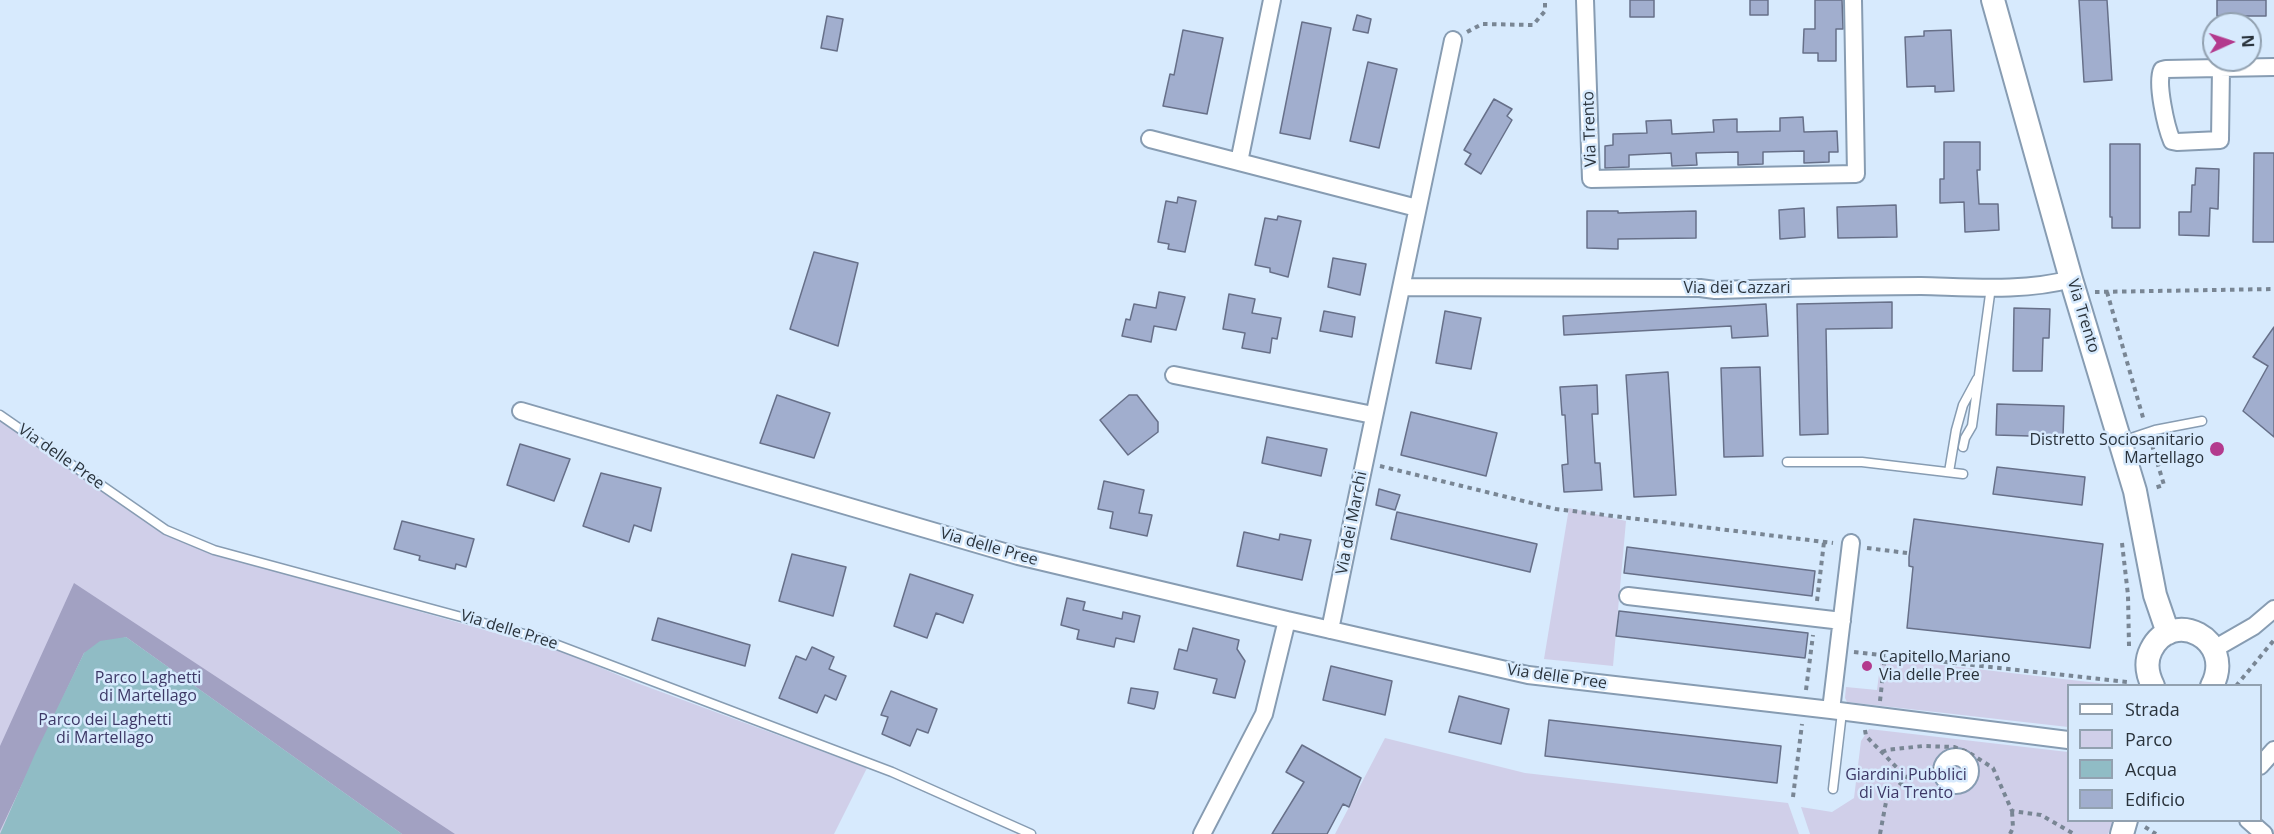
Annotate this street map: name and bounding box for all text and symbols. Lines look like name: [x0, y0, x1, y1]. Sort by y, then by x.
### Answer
north arrow: [2202, 12, 2262, 72]
text: N: [2237, 34, 2259, 48]
street label: Via Trento: [1579, 91, 1601, 167]
street label: Via Trento: [2063, 277, 2103, 355]
street label: Via dei Cazzari: [1683, 278, 1791, 298]
street label: Via delle Pree: [14, 420, 108, 494]
place label: Distretto Sociosanitario Martellago: [2029, 430, 2204, 468]
marker: Distretto Sociosanitario Martellago: [2208, 440, 2226, 458]
street label: Via dei Marchi: [1333, 470, 1371, 576]
street label: Via delle Pree: [938, 524, 1040, 570]
street label: Via delle Pree: [458, 606, 560, 654]
place label: Capitello Mariano Via delle Pree: [1879, 647, 2011, 685]
marker: Capitello Mariano Via delle Pree: [1860, 659, 1874, 673]
street label: Via delle Pree: [1506, 660, 1608, 694]
park label: Parco Laghetti di Martellago: [95, 668, 201, 706]
legend: [2067, 684, 2262, 822]
text: Strada: [2125, 697, 2180, 721]
park label: Parco dei Laghetti di Martellago: [38, 710, 172, 748]
text: Parco: [2125, 727, 2173, 751]
text: Acqua: [2125, 757, 2177, 781]
park label: Giardini Pubblici di Via Trento: [1845, 765, 1967, 803]
text: Edificio: [2125, 787, 2185, 811]

